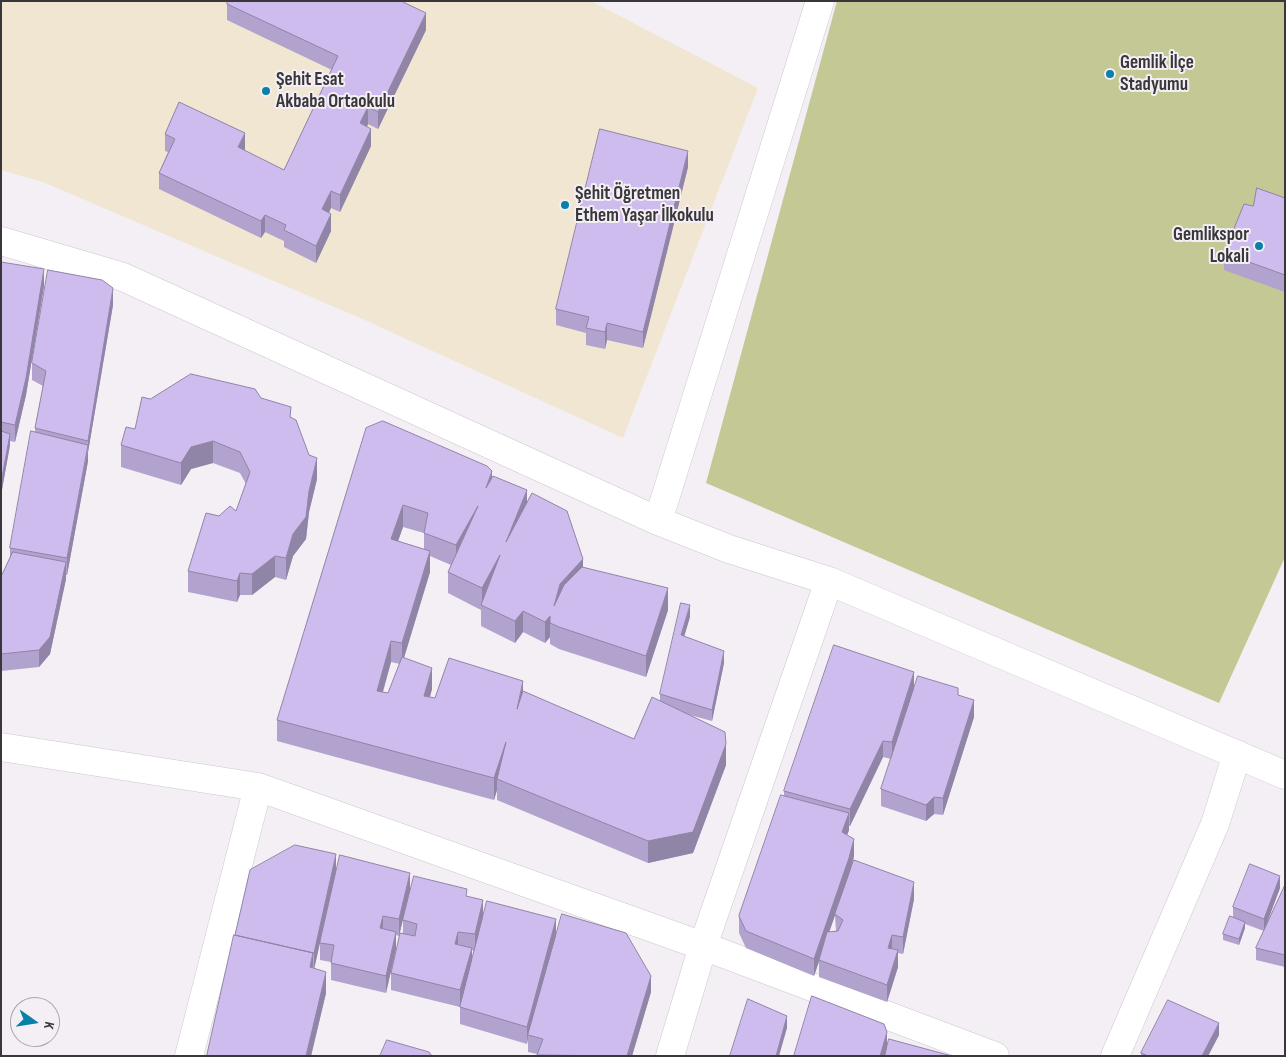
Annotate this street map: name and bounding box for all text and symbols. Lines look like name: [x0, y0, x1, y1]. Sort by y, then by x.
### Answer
place label: Gemlik İlçe Stadyumu: [1120, 52, 1194, 96]
marker: Gemlik İlçe Stadyumu: [1104, 68, 1116, 80]
place label: Şehit Esat Akbaba Ortaokulu: [276, 69, 395, 113]
marker: Şehit Esat Akbaba Ortaokulu: [260, 85, 272, 97]
place label: Şehit Öğretmen Ethem Yaşar İlkokulu: [575, 183, 714, 227]
marker: Şehit Öğretmen Ethem Yaşar İlkokulu: [559, 199, 571, 211]
place label: Gemlikspor Lokali: [1173, 224, 1249, 268]
marker: Gemlikspor Lokali: [1253, 240, 1265, 252]
north arrow: [10, 997, 60, 1047]
text: K: [40, 1020, 58, 1031]

